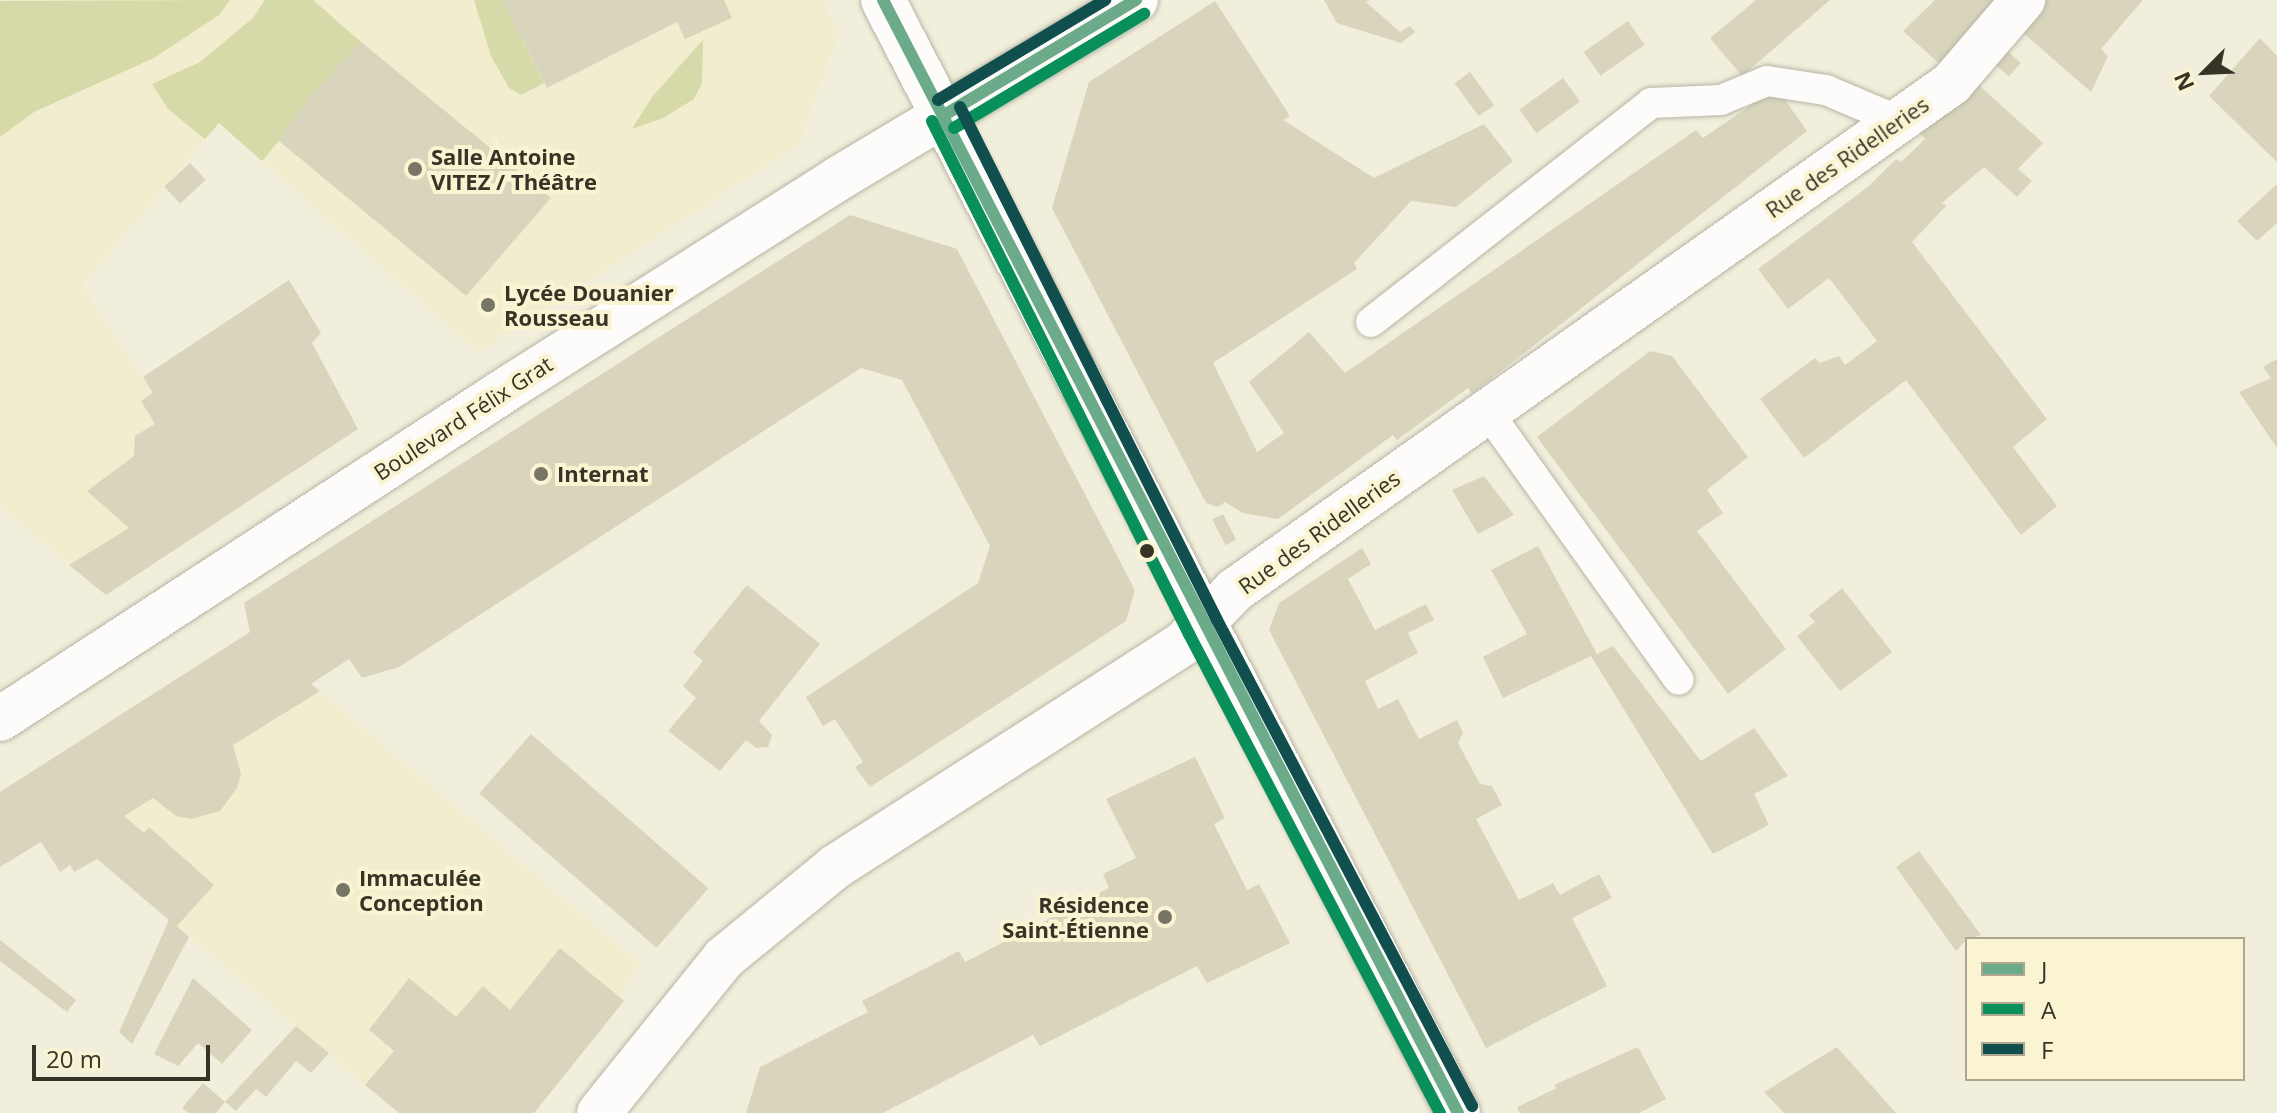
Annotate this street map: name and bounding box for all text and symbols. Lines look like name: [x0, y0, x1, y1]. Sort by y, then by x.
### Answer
north arrow: [2165, 32, 2245, 112]
text: N: [2166, 67, 2200, 96]
street label: Rue des Ridelleries: [1760, 91, 1934, 223]
place label: Salle Antoine VITEZ / Théâtre: [431, 143, 597, 194]
marker: Salle Antoine VITEZ / Théâtre: [406, 160, 424, 178]
place label: Lycée Douanier Rousseau: [504, 279, 674, 330]
marker: Lycée Douanier Rousseau: [479, 296, 497, 314]
street label: Boulevard Félix Grat: [369, 350, 557, 486]
place label: Internat: [557, 461, 649, 487]
marker: Internat: [532, 465, 550, 483]
street label: Rue des Ridelleries: [1233, 465, 1405, 599]
unlabelled marker: [1139, 543, 1155, 559]
place label: Immaculée Conception: [359, 864, 484, 916]
marker: Immaculée Conception: [334, 881, 352, 899]
place label: Résidence Saint-Étienne: [1002, 891, 1149, 942]
marker: Résidence Saint-Étienne: [1156, 908, 1174, 926]
legend: [1965, 937, 2245, 1081]
text: J: [2041, 953, 2047, 986]
text: A: [2041, 993, 2056, 1026]
scale bar: [36, 1029, 214, 1079]
text: F: [2041, 1033, 2053, 1066]
text: 20 m: [46, 1042, 102, 1075]

